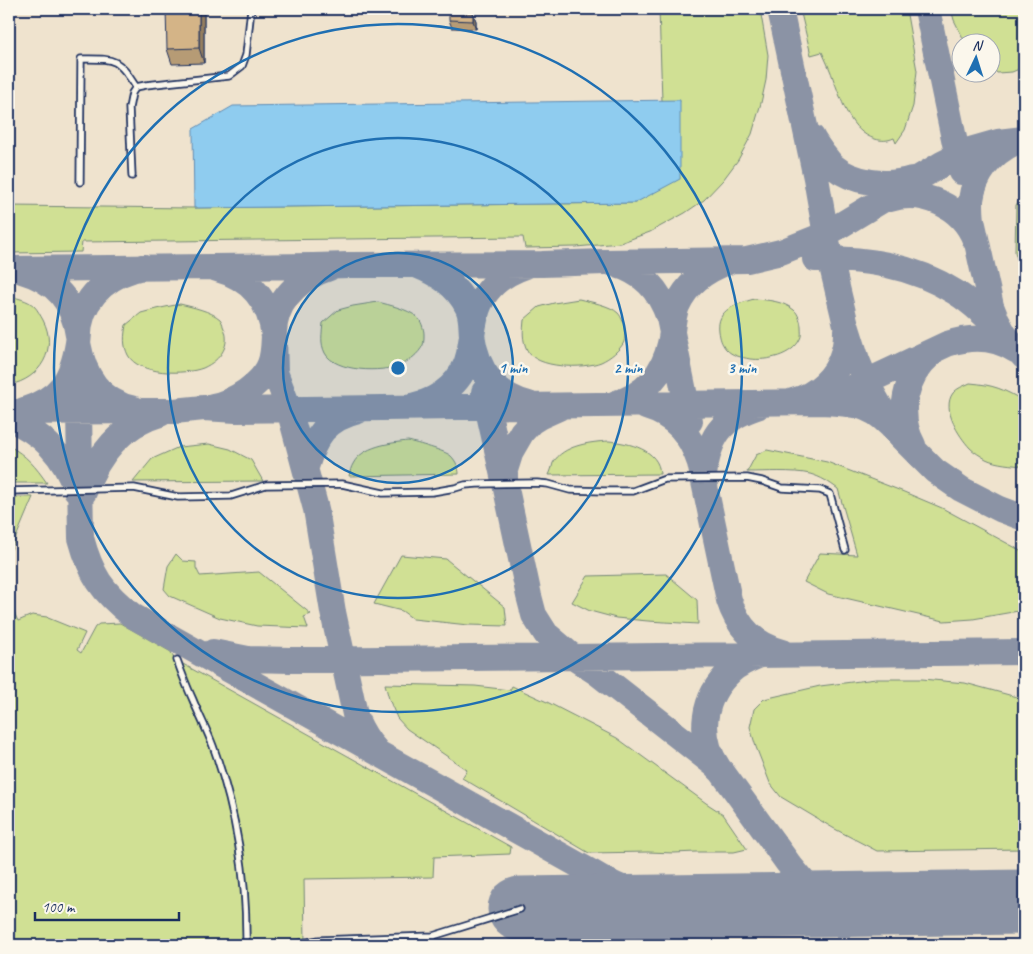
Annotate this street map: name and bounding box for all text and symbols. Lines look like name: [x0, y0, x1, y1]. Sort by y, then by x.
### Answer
north arrow: [950, 32, 1000, 82]
text: N: [972, 37, 984, 54]
centre of rings: [389, 359, 407, 377]
text: 1 min: [499, 359, 528, 378]
text: 2 min: [614, 359, 643, 378]
text: 3 min: [728, 359, 757, 378]
scale bar: [35, 889, 179, 921]
text: 100 m: [42, 898, 76, 917]

